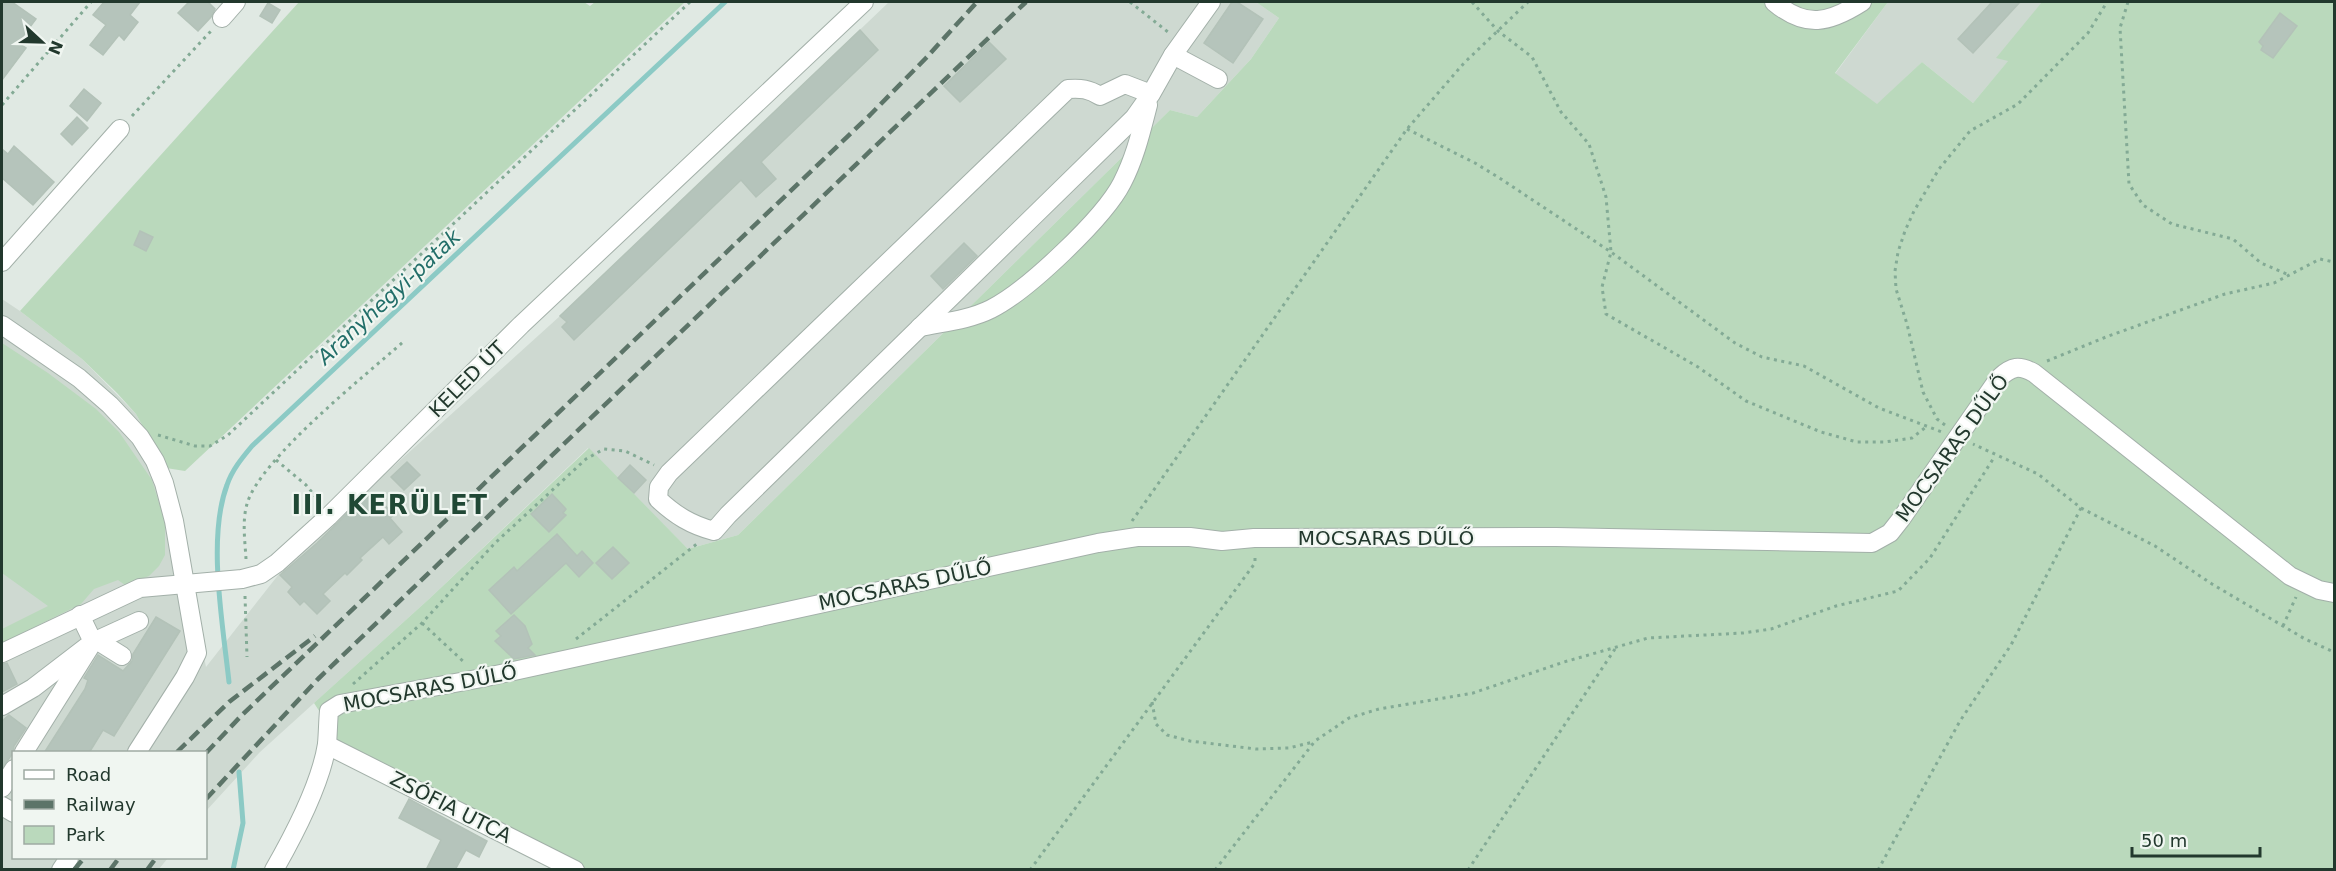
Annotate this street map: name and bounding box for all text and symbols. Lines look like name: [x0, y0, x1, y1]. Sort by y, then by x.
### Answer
north arrow: [12, 12, 72, 72]
text: N: [44, 38, 67, 57]
water label: Aranyhegyi-patak: [311, 224, 466, 371]
street label: KELED ÚT: [424, 335, 511, 422]
street label: MOCSARAS DŰLŐ: [1890, 370, 2014, 526]
district label: III. KERÜLET: [291, 488, 489, 520]
street label: MOCSARAS DŰLŐ: [1298, 526, 1474, 550]
street label: MOCSARAS DŰLŐ: [816, 555, 994, 615]
street label: MOCSARAS DŰLŐ: [341, 659, 519, 717]
legend: [12, 751, 207, 859]
text: Road: [66, 764, 111, 785]
street label: ZSÓFIA UTCA: [386, 766, 516, 848]
text: Railway: [66, 794, 136, 815]
scale bar: [2132, 820, 2260, 858]
text: Park: [66, 824, 105, 845]
text: 50 m: [2141, 830, 2187, 851]

